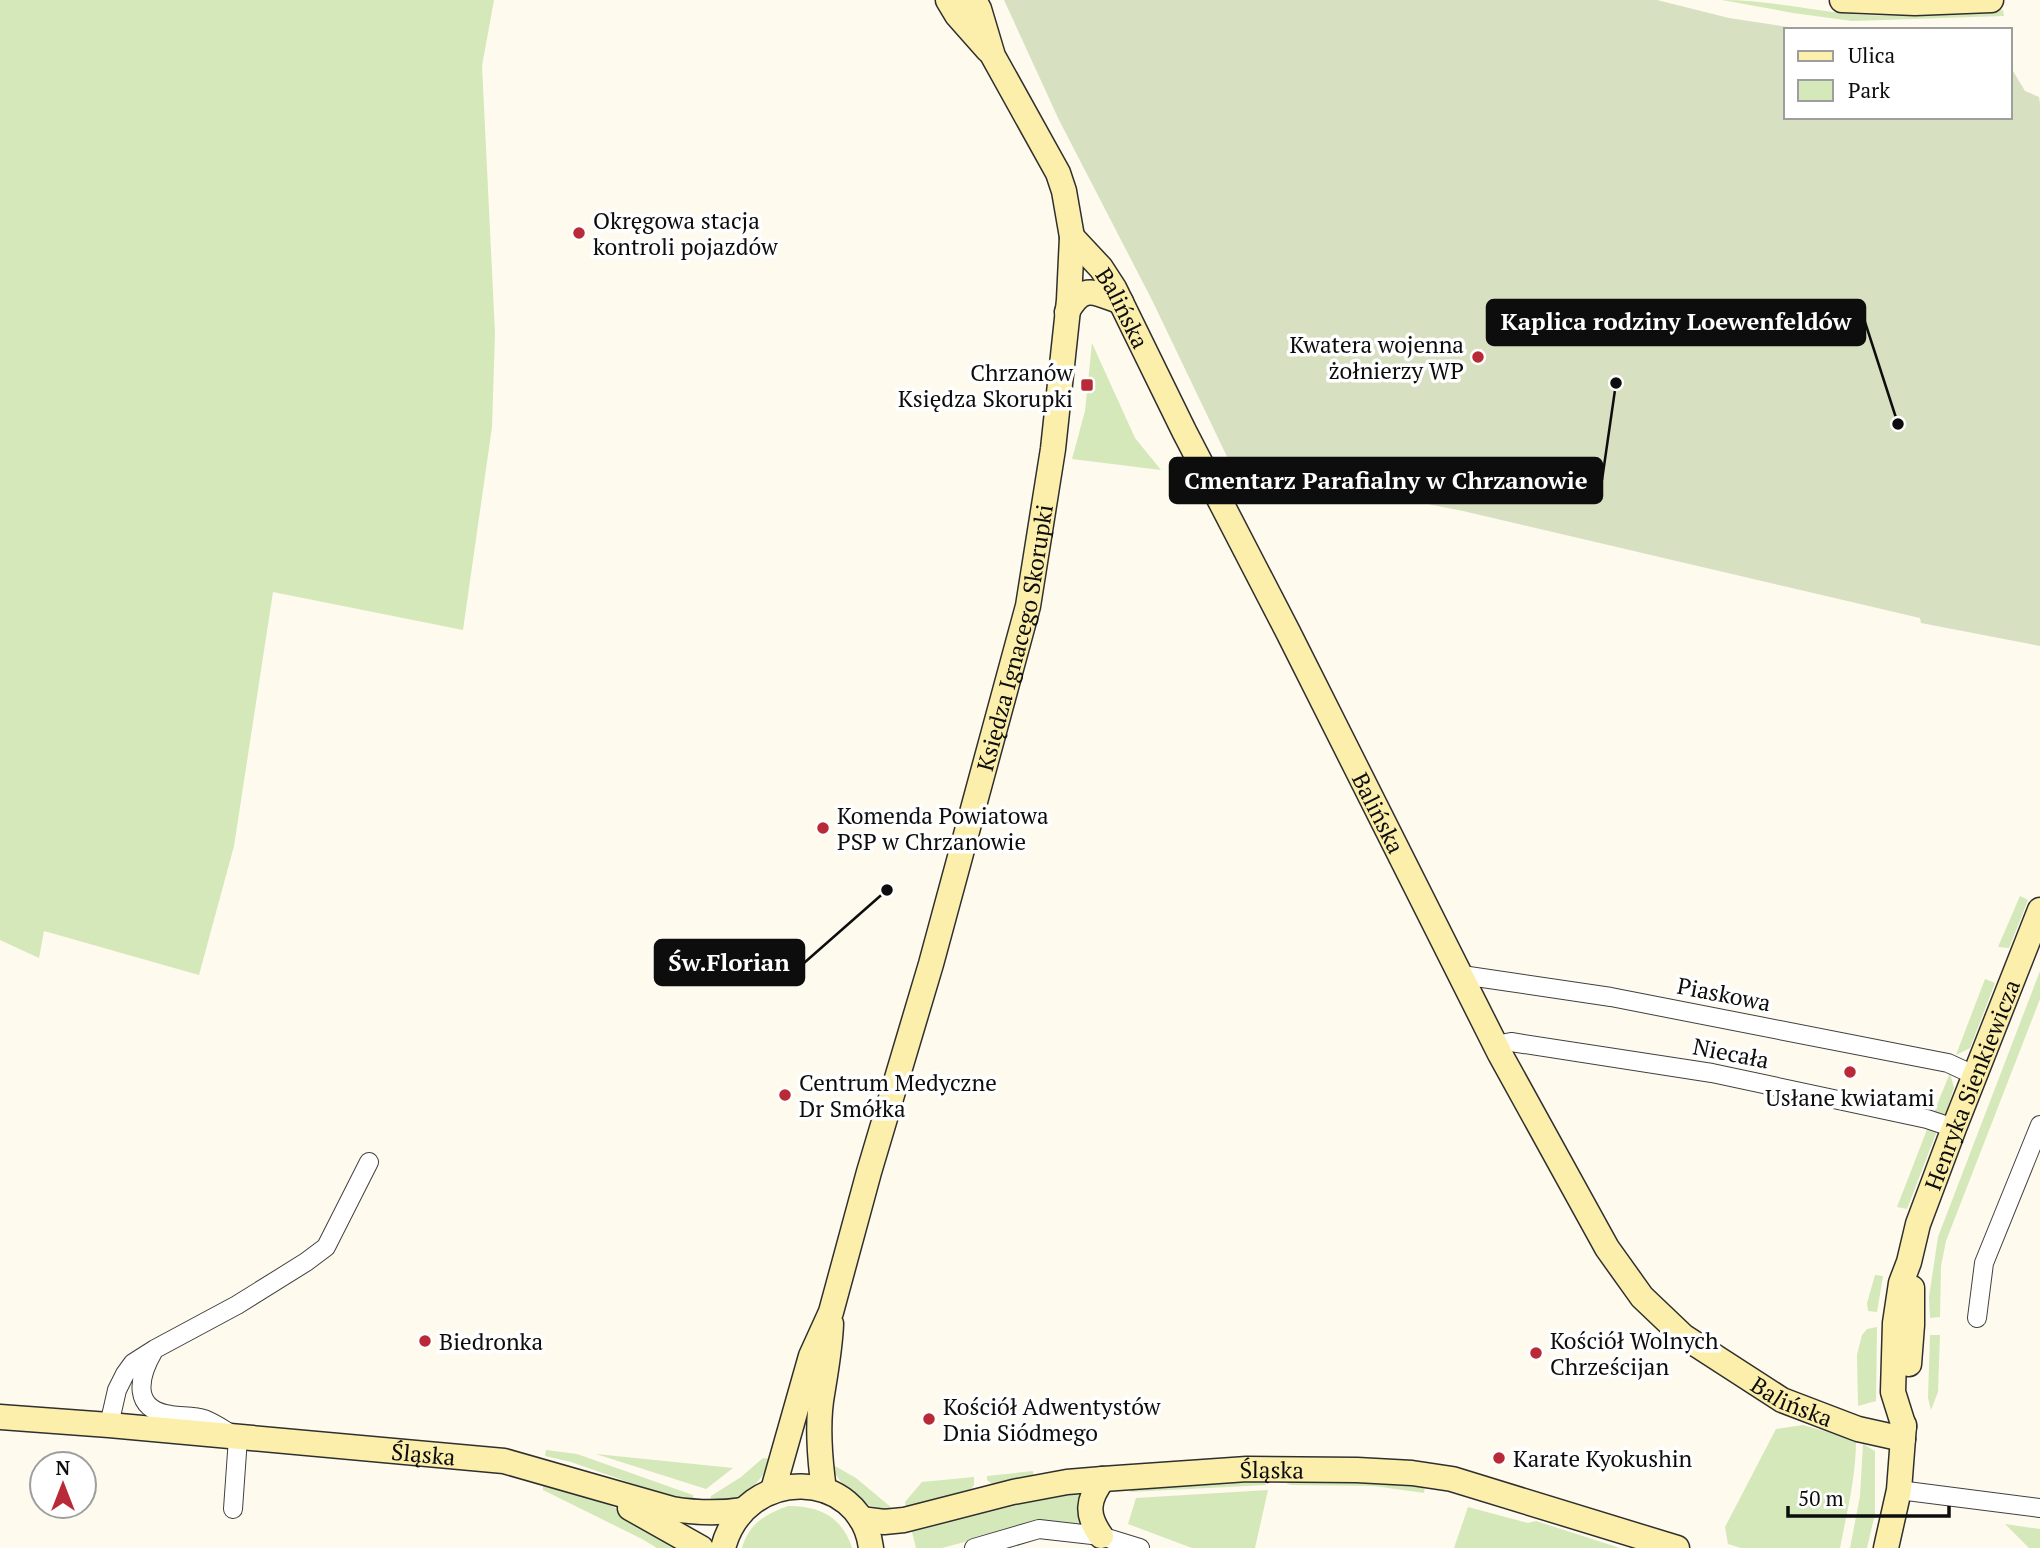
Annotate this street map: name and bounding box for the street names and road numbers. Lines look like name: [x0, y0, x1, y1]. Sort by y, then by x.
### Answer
street label: Balińska: [1089, 261, 1157, 354]
street label: Księdza Ignacego Skorupki: [969, 502, 1059, 774]
street label: Balińska: [1345, 767, 1412, 859]
street label: Piaskowa: [1675, 970, 1774, 1018]
street label: Henryka Sienkiewicza: [1917, 974, 2027, 1194]
street label: Niecała: [1690, 1030, 1772, 1076]
street label: Balińska: [1745, 1369, 1837, 1434]
street label: Śląska: [390, 1435, 457, 1472]
street label: Śląska: [1239, 1453, 1304, 1485]

